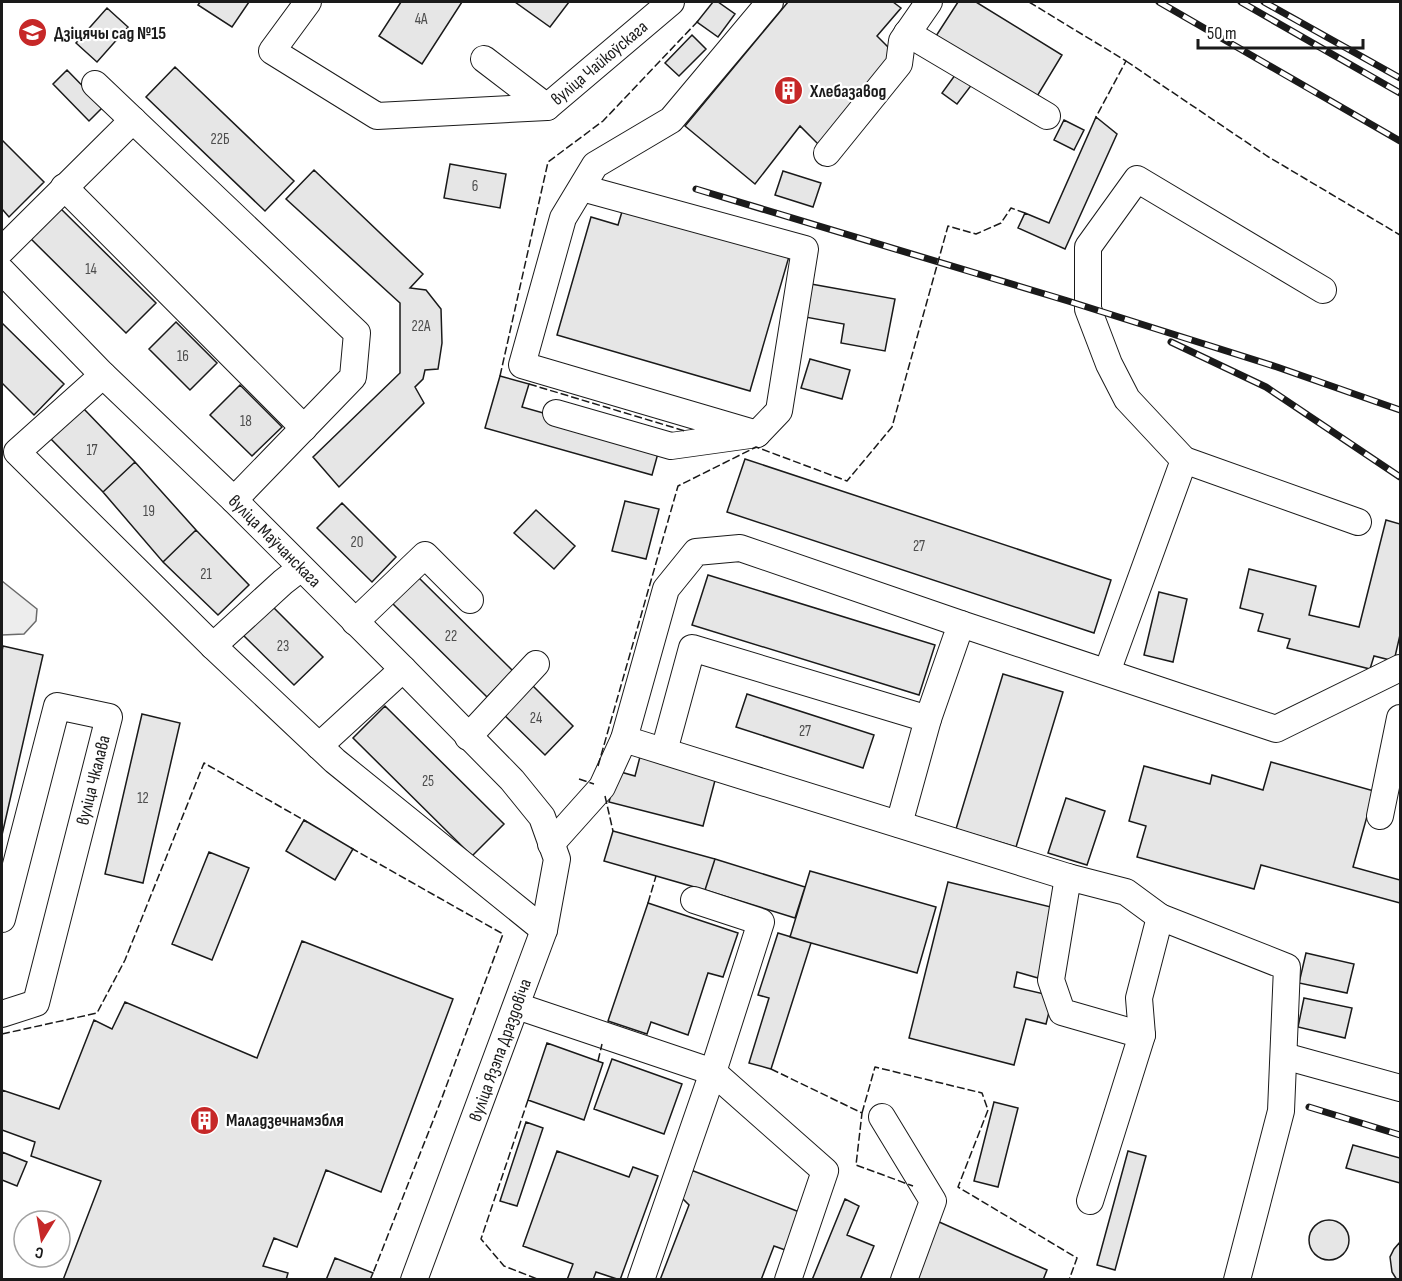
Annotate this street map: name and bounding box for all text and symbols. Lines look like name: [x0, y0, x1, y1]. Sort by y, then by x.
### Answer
house number: 4А: [415, 10, 428, 29]
scale bar: [1198, 12, 1363, 50]
street label: вуліца Чайкоўскага: [547, 16, 652, 110]
school or university icon: Дзіцячы сад №15: [17, 17, 49, 49]
place label: Дзіцячы сад №15: [54, 23, 166, 44]
text: 50 m: [1207, 23, 1237, 44]
building icon: Хлебазавод: [773, 75, 805, 107]
place label: Хлебазавод: [809, 81, 886, 102]
house number: 22Б: [211, 130, 230, 149]
house number: 6: [472, 177, 478, 196]
house number: 14: [85, 260, 97, 279]
house number: 22А: [412, 317, 431, 336]
house number: 16: [177, 347, 189, 366]
house number: 18: [240, 412, 252, 431]
house number: 17: [86, 441, 98, 460]
street label: вуліца Маўчанскага: [224, 491, 325, 592]
house number: 19: [143, 502, 155, 521]
house number: 20: [351, 533, 363, 552]
house number: 27: [913, 537, 925, 556]
house number: 21: [200, 565, 212, 584]
house number: 22: [445, 627, 457, 646]
house number: 23: [277, 637, 289, 656]
house number: 24: [530, 709, 542, 728]
house number: 27: [799, 722, 811, 741]
street label: вуліца Чкалава: [72, 733, 115, 827]
house number: 25: [422, 772, 434, 791]
house number: 12: [137, 789, 149, 808]
street label: вуліца Язэпа Драздовіча: [465, 976, 536, 1124]
building icon: Маладзечнамэбля: [189, 1104, 221, 1136]
place label: Маладзечнамэбля: [226, 1110, 344, 1131]
north arrow: [12, 1209, 72, 1269]
text: С: [34, 1242, 45, 1262]

